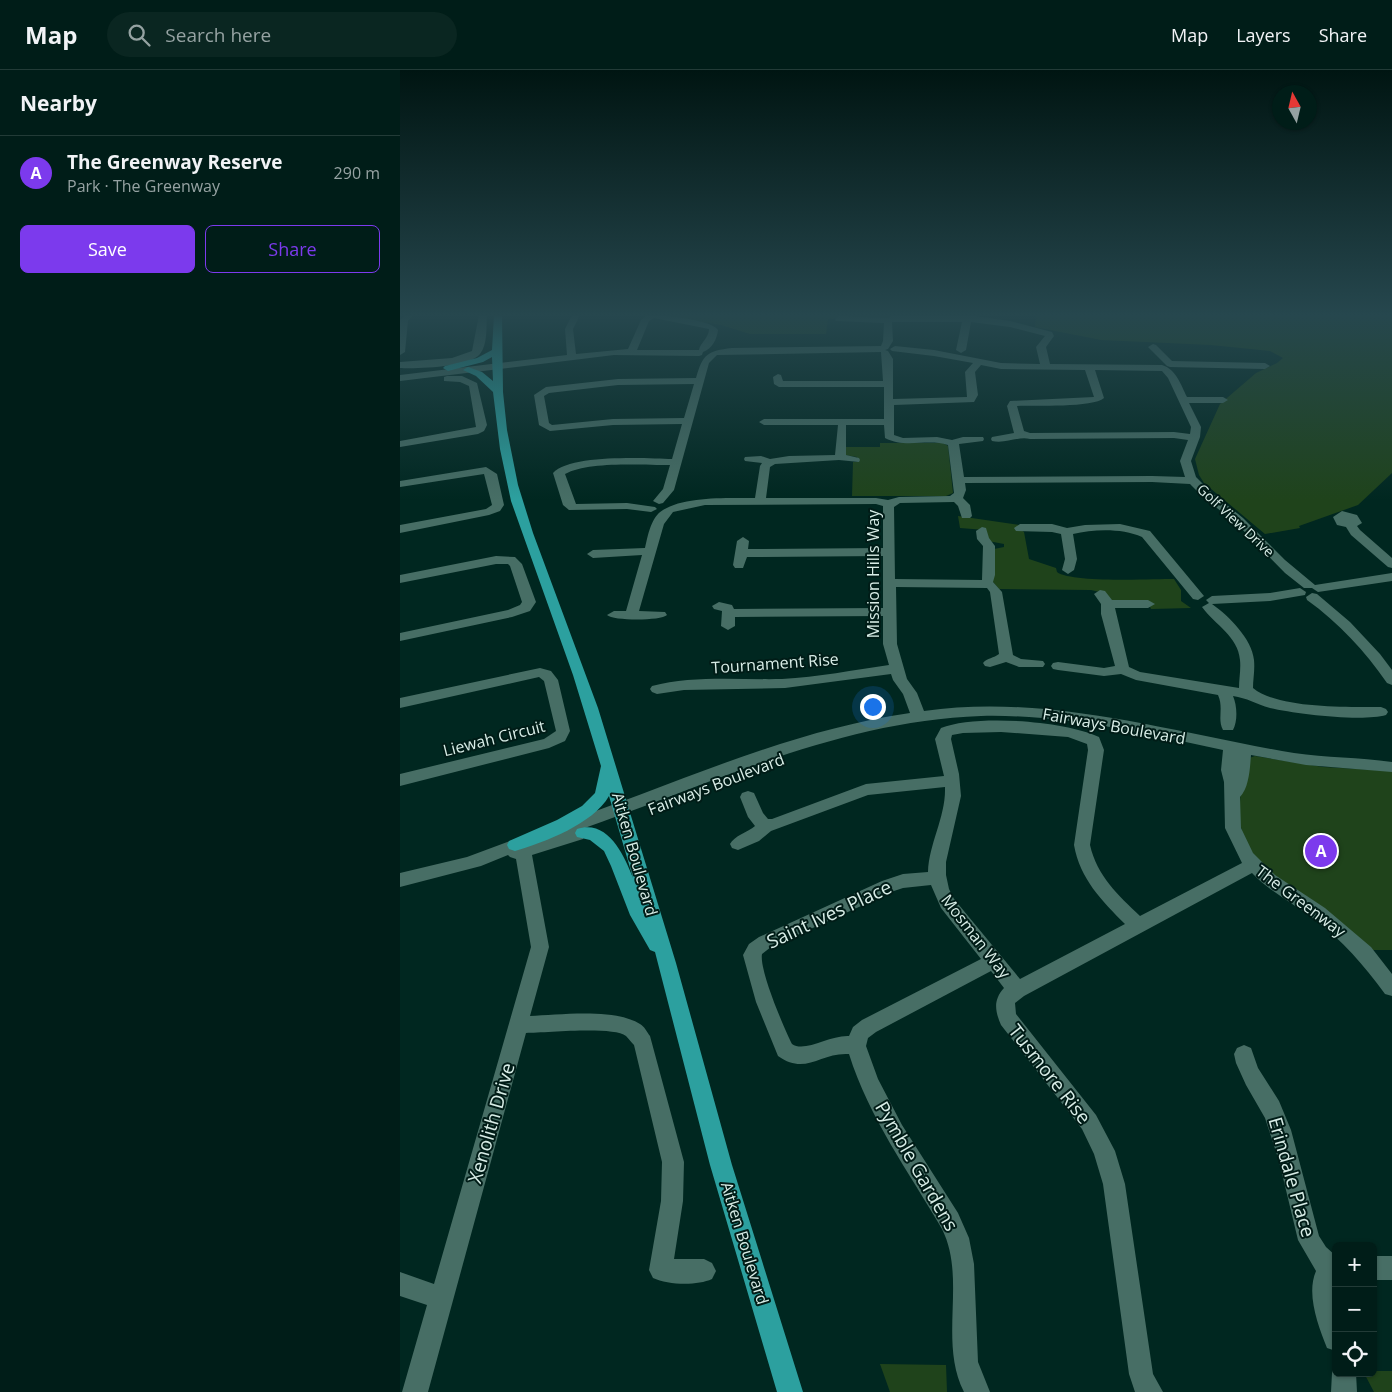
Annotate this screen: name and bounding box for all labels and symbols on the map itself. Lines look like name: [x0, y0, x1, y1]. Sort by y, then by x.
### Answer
north arrow: [1272, 85, 1317, 130]
street label: Golf View Drive: [1193, 479, 1279, 561]
street label: Mission Hills Way: [862, 509, 884, 638]
street label: Tournament Rise: [711, 648, 839, 678]
your location: [860, 694, 886, 720]
street label: Fairways Boulevard: [1041, 703, 1187, 749]
street label: Liewah Circuit: [441, 715, 548, 761]
street label: Fairways Boulevard: [644, 748, 788, 820]
street label: Aitken Boulevard: [607, 790, 663, 918]
pin: A: [1305, 832, 1337, 870]
street label: The Greenway: [1252, 860, 1351, 943]
street label: Saint Ives Place: [762, 874, 896, 954]
street label: Mosman Way: [936, 889, 1016, 983]
street label: Tusmore Rise: [1003, 1019, 1097, 1129]
street label: Xenolith Drive: [461, 1060, 521, 1186]
street label: Pymble Gardens: [869, 1096, 965, 1236]
street label: Erindale Place: [1262, 1114, 1322, 1240]
street label: Aitken Boulevard: [716, 1179, 774, 1307]

